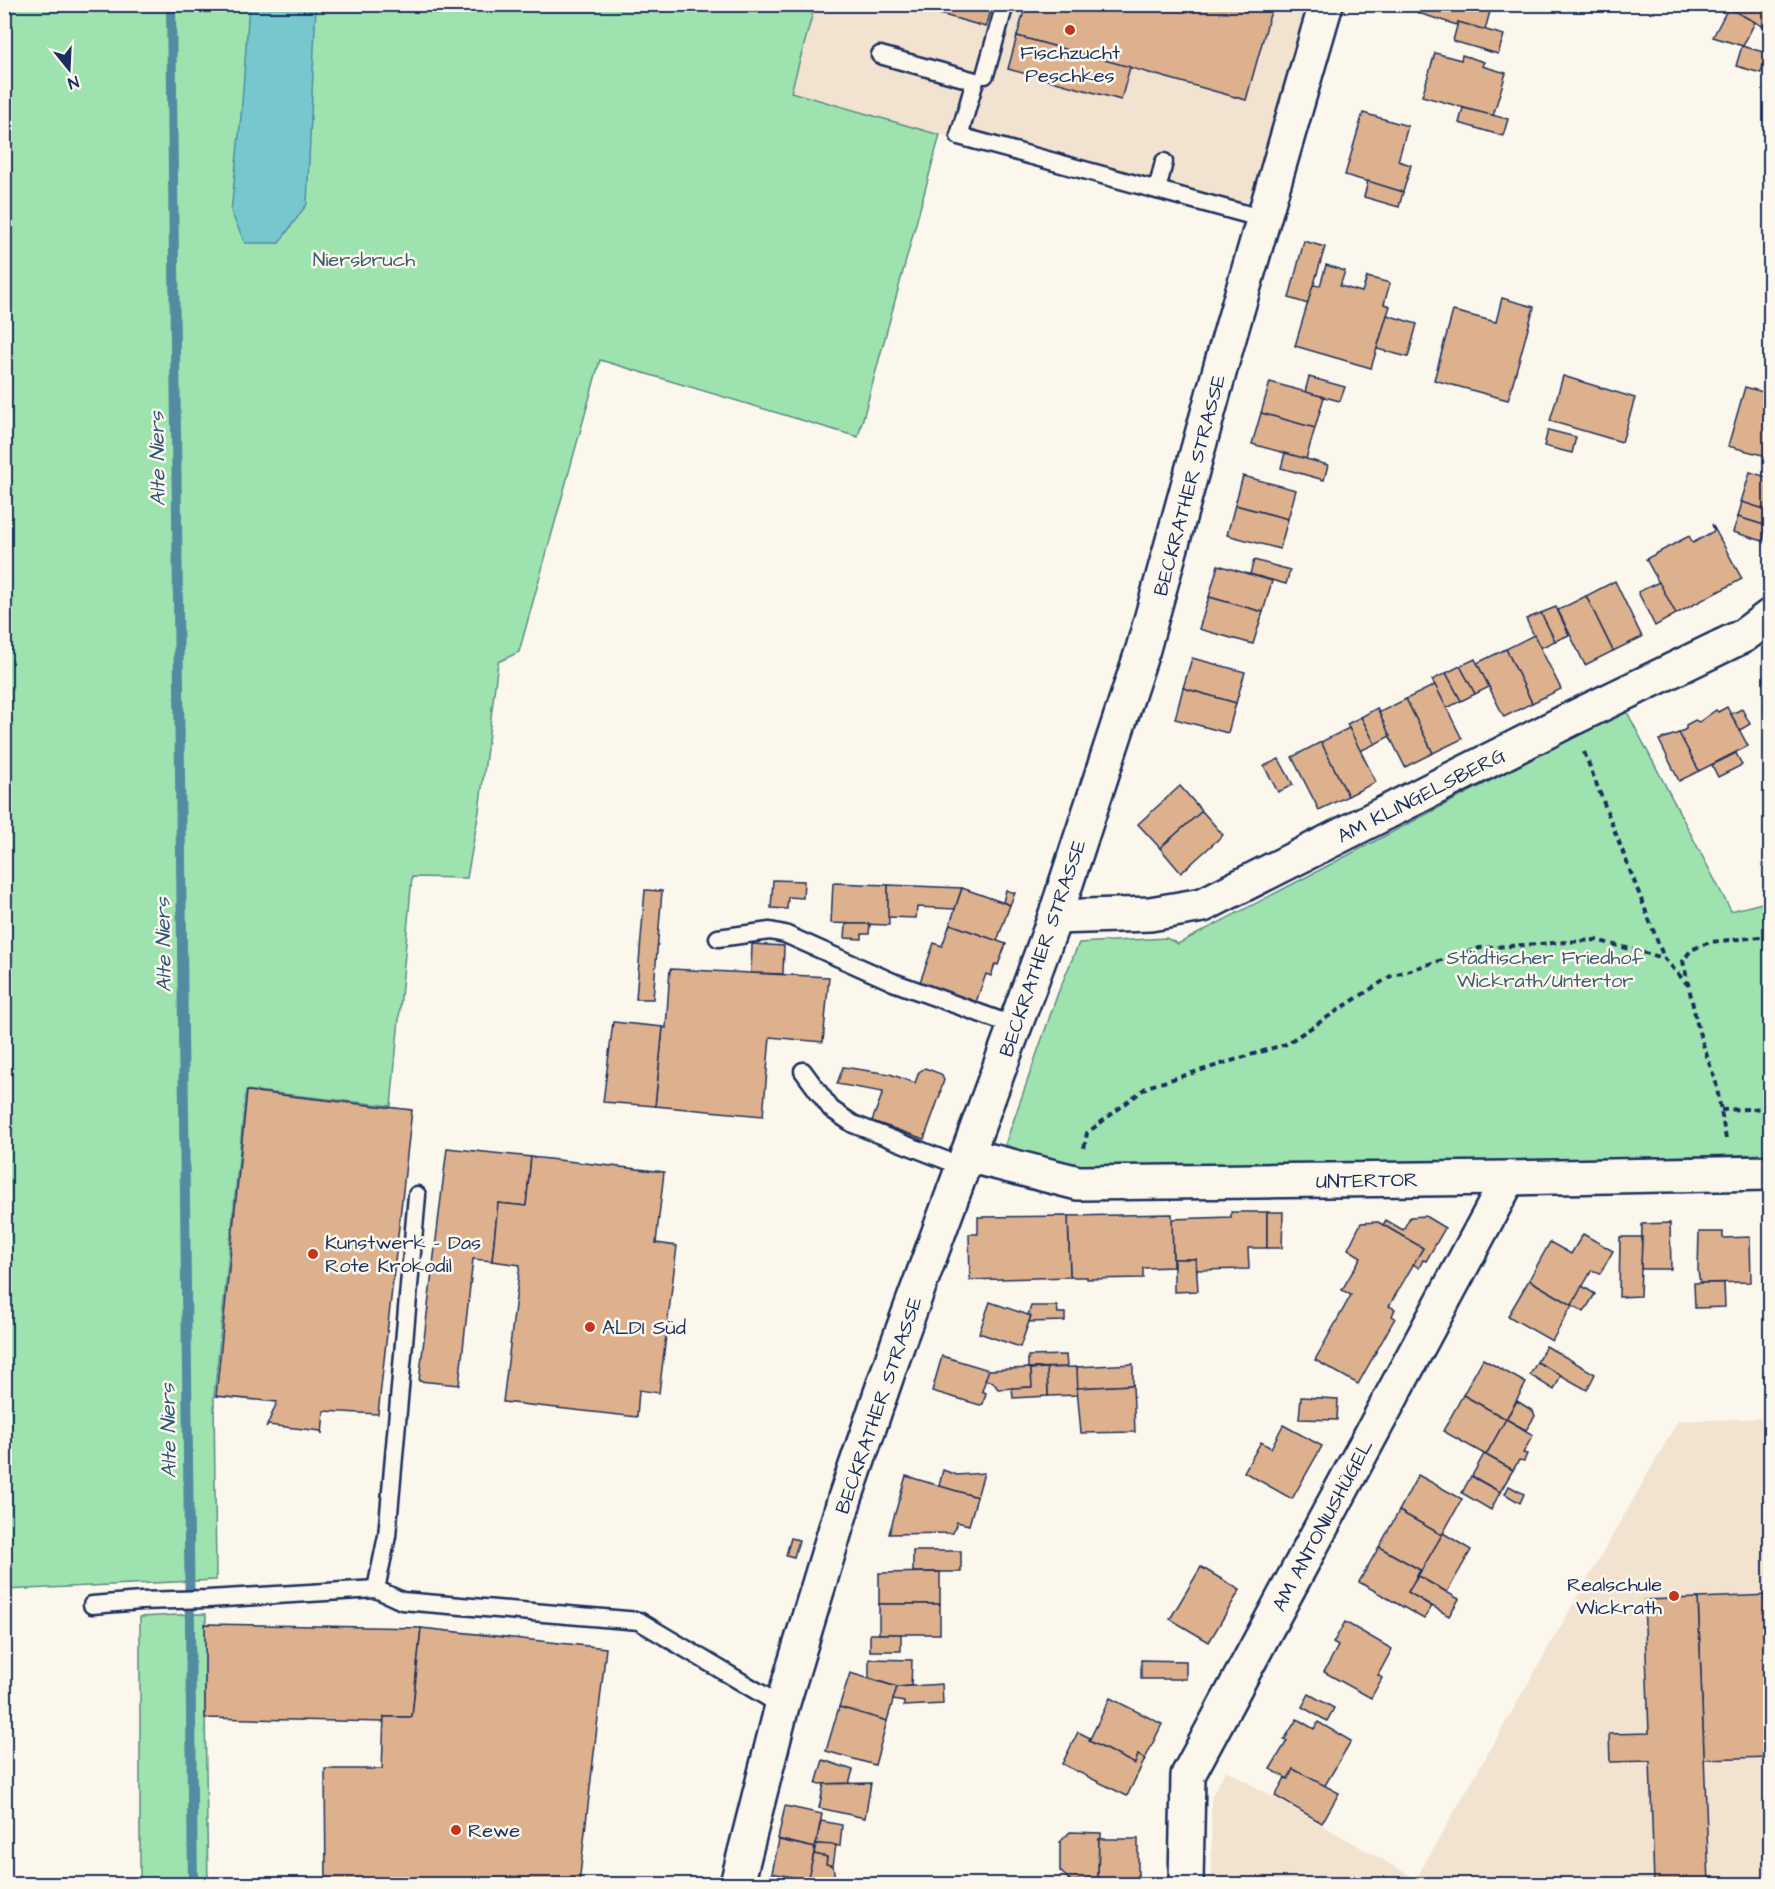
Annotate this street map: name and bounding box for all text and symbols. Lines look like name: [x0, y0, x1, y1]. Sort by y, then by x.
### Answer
marker: Fischzucht Peschkes: [1063, 23, 1077, 37]
north arrow: [39, 39, 99, 99]
place label: Fischzucht Peschkes: [1020, 39, 1120, 90]
text: N: [65, 70, 81, 94]
park label: Niersbruch: [313, 246, 415, 274]
street label: BECKRATHER STRASSE: [1147, 371, 1233, 599]
water label: Alte Niers: [142, 410, 173, 507]
street label: AM KLINGELSBERG: [1332, 741, 1511, 850]
street label: BECKRATHER STRASSE: [993, 836, 1093, 1061]
water label: Alte Niers: [148, 896, 179, 993]
park label: Städtischer Friedhof Wickrath/Untertor: [1447, 944, 1644, 995]
street label: UNTERTOR: [1316, 1166, 1418, 1196]
place label: Kunstwerk - Das Rote Krokodil: [325, 1229, 481, 1280]
marker: Kunstwerk - Das Rote Krokodil: [306, 1247, 320, 1261]
street label: BECKRATHER STRASSE: [829, 1293, 929, 1518]
place label: ALDI Süd: [602, 1314, 686, 1342]
marker: ALDI Süd: [583, 1320, 597, 1334]
water label: Alte Niers: [153, 1382, 184, 1479]
street label: AM ANTONIUSHÜGEL: [1266, 1434, 1380, 1616]
place label: Realschule Wickrath: [1567, 1571, 1662, 1622]
marker: Realschule Wickrath: [1667, 1589, 1681, 1603]
place label: Rewe: [468, 1817, 520, 1845]
marker: Rewe: [449, 1823, 463, 1837]

